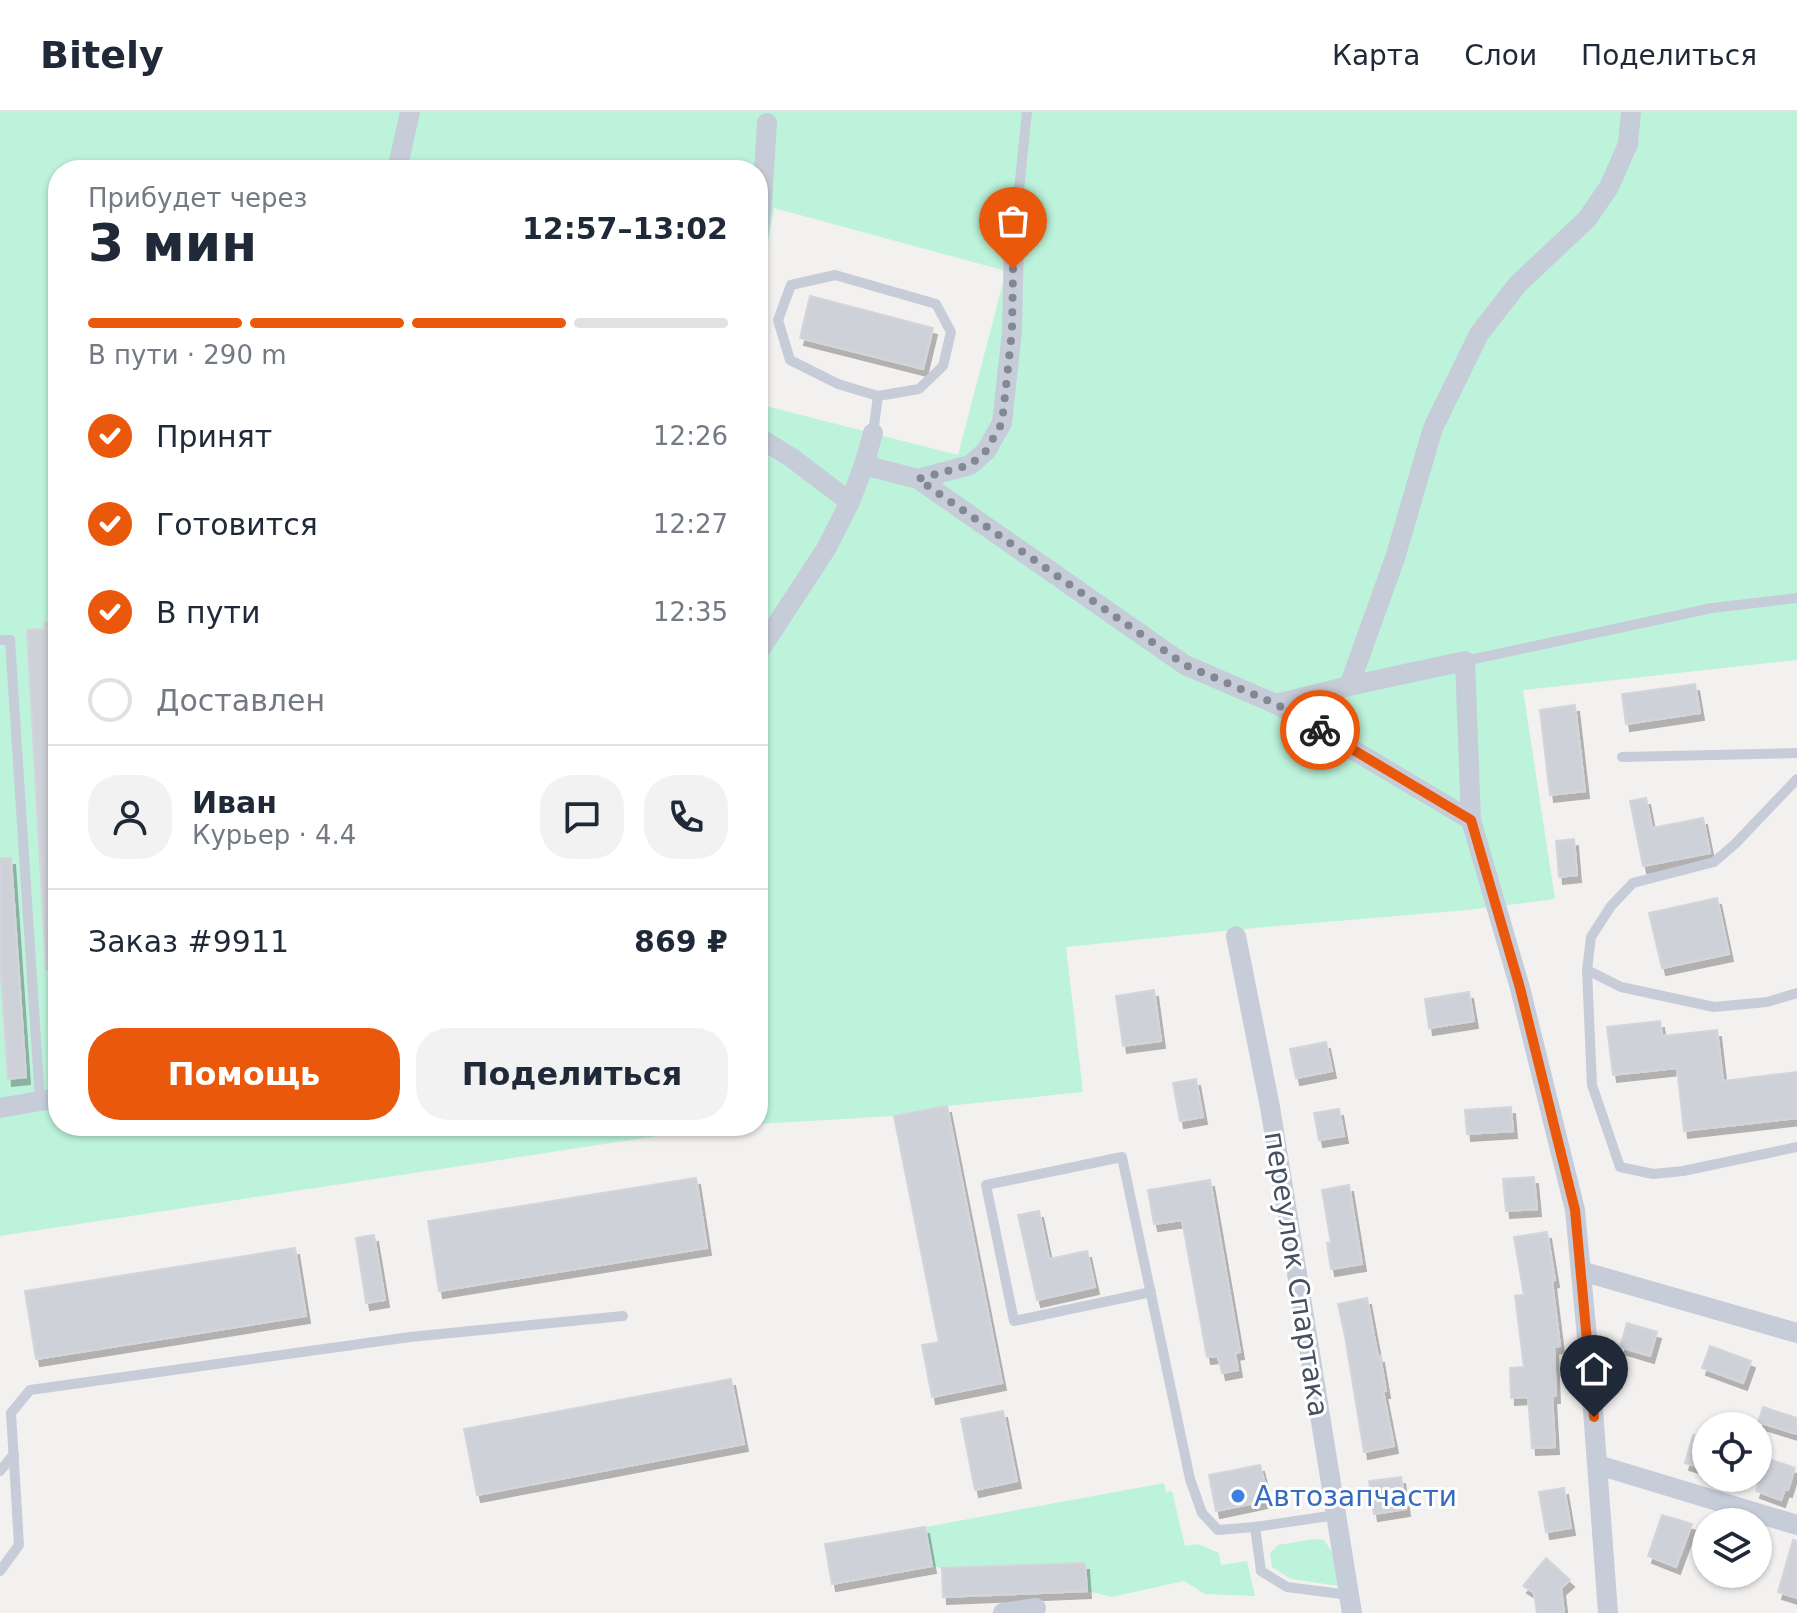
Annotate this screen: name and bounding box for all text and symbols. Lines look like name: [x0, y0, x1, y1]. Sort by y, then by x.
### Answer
text: Bitely: [40, 33, 164, 77]
text: Карта: [1332, 39, 1420, 72]
text: Слои: [1464, 39, 1537, 72]
text: Поделиться: [1581, 39, 1757, 72]
text: Прибудет через: [88, 183, 307, 213]
pin: [979, 187, 1047, 269]
icon: bag: [991, 199, 1035, 243]
text: 12:57–13:02: [522, 211, 728, 246]
text: 3 мин: [88, 213, 257, 273]
text: В пути · 290 m: [88, 340, 287, 370]
icon: check: [88, 414, 132, 458]
text: Принят: [156, 419, 272, 454]
text: 12:26: [653, 421, 728, 451]
icon: check: [88, 502, 132, 546]
text: Готовится: [156, 507, 318, 542]
text: 12:27: [653, 509, 728, 539]
icon: check: [88, 590, 132, 634]
text: В пути: [156, 595, 260, 630]
text: 12:35: [653, 597, 728, 627]
text: Доставлен: [156, 683, 325, 718]
courier: [1280, 690, 1360, 770]
icon: bike: [1298, 708, 1342, 752]
button: person: [88, 775, 172, 859]
button: chat: [540, 775, 624, 859]
button: phone: [644, 775, 728, 859]
text: Иван: [192, 785, 277, 820]
text: Курьер · 4.4: [192, 820, 356, 850]
text: Заказ #9911: [88, 924, 289, 959]
text: 869 ₽: [634, 924, 728, 959]
button: Помощь: [88, 1028, 400, 1120]
button: Поделиться: [416, 1028, 728, 1120]
street label: переулок Спартака: [1258, 1129, 1335, 1419]
pin: [1560, 1335, 1628, 1417]
icon: home: [1572, 1347, 1616, 1391]
map controls: [1692, 1412, 1772, 1588]
button: locate: [1692, 1412, 1772, 1492]
place label: Автозапчасти: [1254, 1480, 1457, 1513]
marker: Автозапчасти: [1229, 1487, 1247, 1505]
button: layers: [1692, 1508, 1772, 1588]

